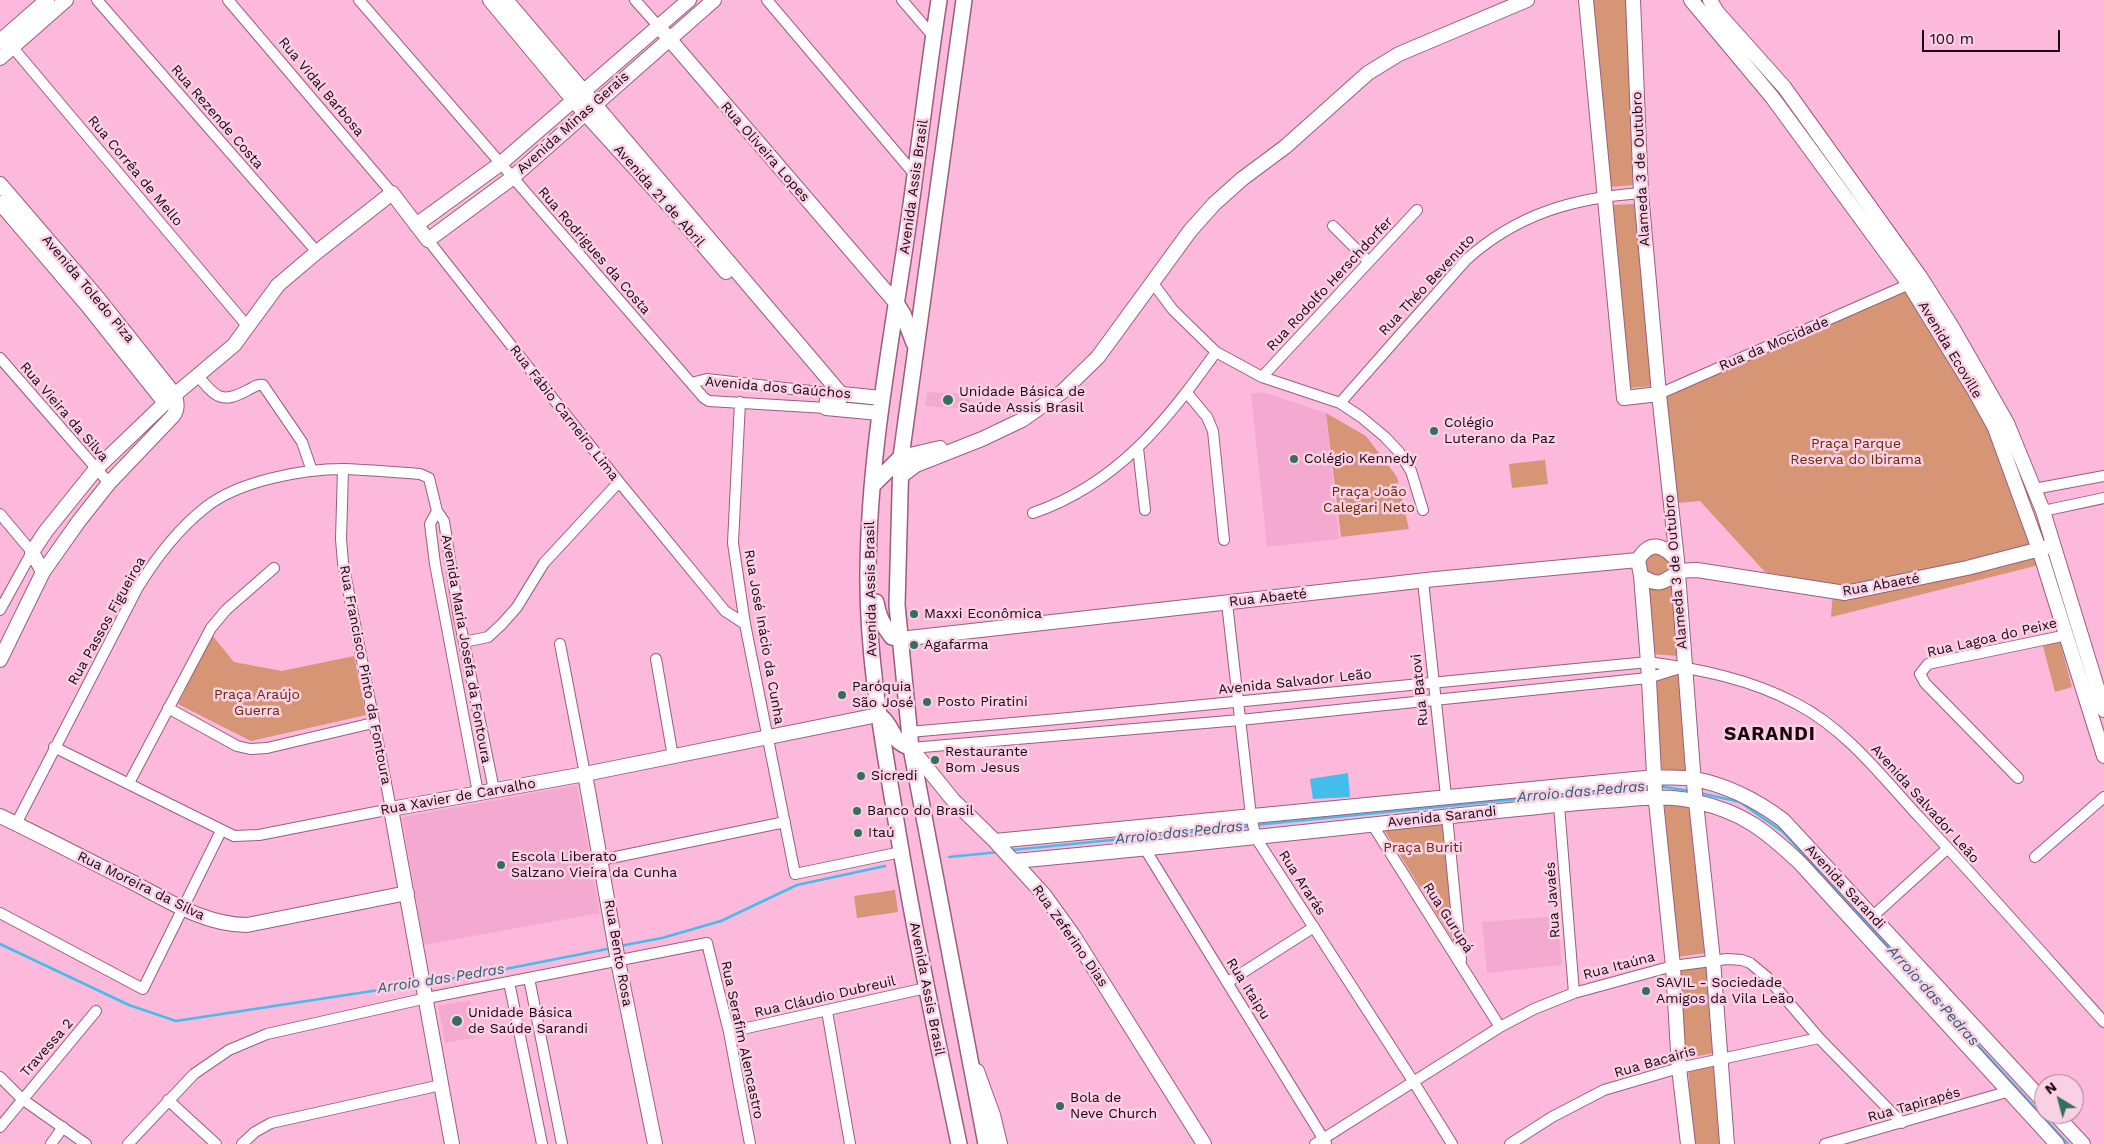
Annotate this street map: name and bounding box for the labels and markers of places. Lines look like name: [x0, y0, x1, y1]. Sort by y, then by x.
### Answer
place label: Unidade Básica de Saúde Assis Brasil: [959, 384, 1085, 417]
marker: Unidade Básica de Saúde Assis Brasil: [941, 393, 955, 407]
place label: Colégio Luterano da Paz: [1444, 415, 1555, 448]
marker: Colégio Luterano da Paz: [1428, 425, 1440, 437]
place label: Colégio Kennedy: [1304, 451, 1417, 467]
marker: Colégio Kennedy: [1288, 453, 1300, 465]
place label: Maxxi Econômica: [924, 606, 1042, 622]
marker: Maxxi Econômica: [908, 608, 920, 620]
place label: Agafarma: [924, 637, 989, 653]
marker: Agafarma: [908, 639, 920, 651]
place label: Paróquia São José: [852, 679, 914, 712]
marker: Paróquia São José: [836, 689, 848, 701]
place label: Posto Piratini: [937, 694, 1028, 710]
marker: Posto Piratini: [921, 696, 933, 708]
place label: Restaurante Bom Jesus: [945, 744, 1028, 776]
marker: Restaurante Bom Jesus: [929, 754, 941, 766]
place label: Sicredi: [871, 768, 918, 784]
marker: Sicredi: [855, 770, 867, 782]
place label: Banco do Brasil: [867, 803, 974, 819]
marker: Banco do Brasil: [851, 805, 863, 817]
place label: Itaú: [868, 825, 895, 841]
marker: Itaú: [852, 827, 864, 839]
place label: Escola Liberato Salzano Vieira da Cunha: [511, 849, 677, 882]
marker: Escola Liberato Salzano Vieira da Cunha: [495, 859, 507, 871]
place label: SAVIL - Sociedade Amigos da Vila Leão: [1656, 975, 1794, 1008]
marker: SAVIL - Sociedade Amigos da Vila Leão: [1640, 985, 1652, 997]
place label: Unidade Básica de Saúde Sarandi: [468, 1005, 588, 1038]
marker: Unidade Básica de Saúde Sarandi: [450, 1014, 464, 1028]
place label: Bola de Neve Church: [1070, 1090, 1157, 1122]
marker: Bola de Neve Church: [1054, 1100, 1066, 1112]

